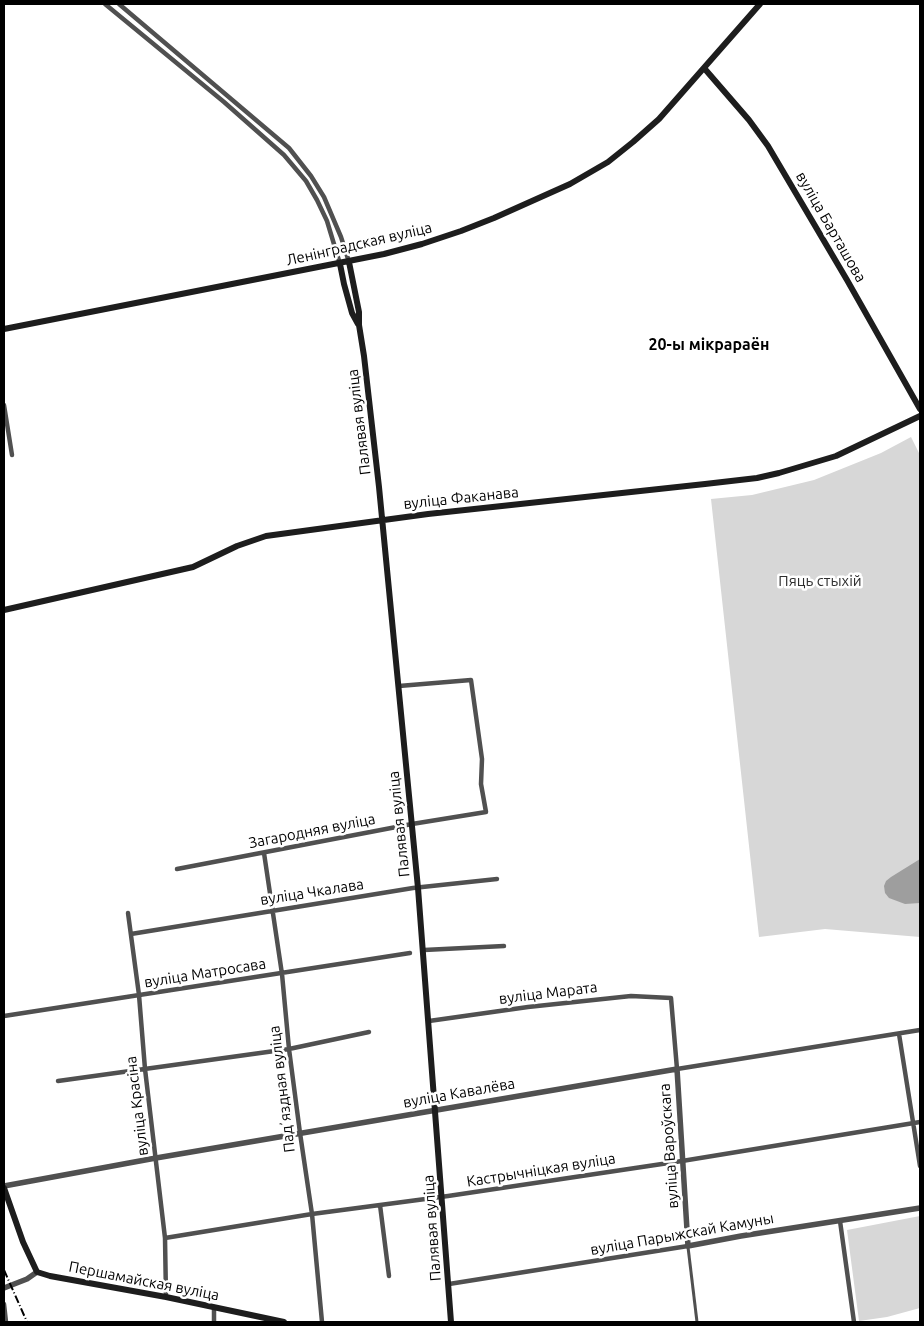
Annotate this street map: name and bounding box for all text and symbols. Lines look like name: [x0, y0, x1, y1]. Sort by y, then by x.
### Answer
street label: вуліца Барташова: [792, 169, 870, 285]
street label: Ленінградская вуліца: [284, 218, 434, 270]
district label: 20-ы мікрараён: [649, 335, 769, 355]
street label: Палявая вуліца: [344, 368, 374, 476]
street label: вуліца Факанава: [402, 483, 520, 513]
park label: Пяць стыхій: [778, 572, 862, 590]
street label: Палявая вуліца: [384, 770, 414, 878]
street label: Загародняя вуліца: [247, 810, 377, 852]
street label: вуліца Чкалава: [259, 875, 365, 909]
street label: вуліца Матросава: [143, 954, 267, 992]
street label: вуліца Марата: [498, 978, 598, 1008]
street label: Падʼяздная вуліца: [265, 1025, 299, 1153]
street label: вуліца Красіна: [122, 1055, 152, 1157]
street label: вуліца Кавалёва: [402, 1074, 516, 1112]
street label: вуліца Вароўскага: [656, 1083, 682, 1209]
street label: Кастрычніцкая вуліца: [465, 1149, 617, 1191]
street label: Палявая вуліца: [419, 1174, 445, 1282]
street label: вуліца Парыжскай Камуны: [589, 1209, 775, 1259]
street label: Першамайская вуліца: [67, 1258, 221, 1304]

